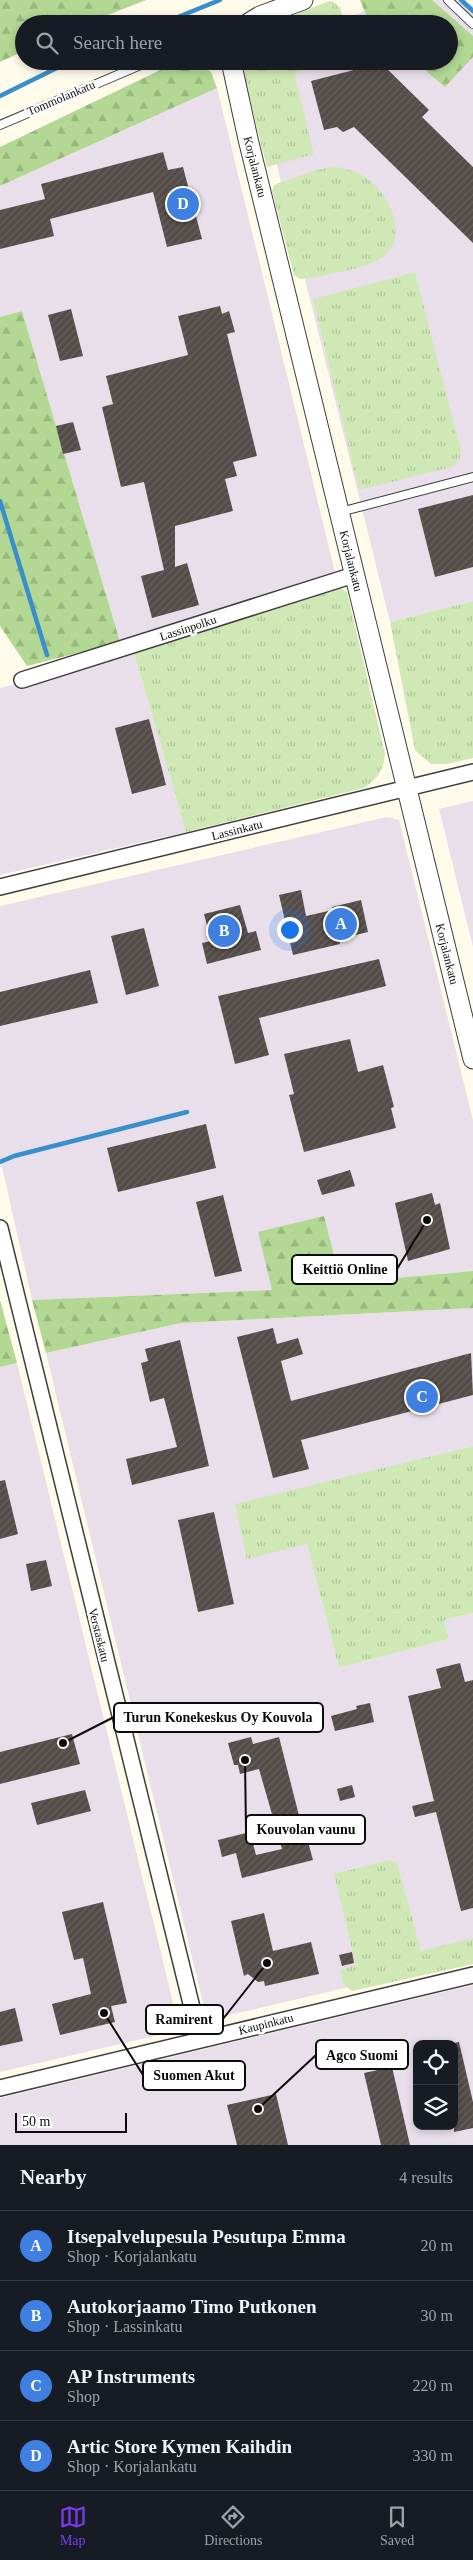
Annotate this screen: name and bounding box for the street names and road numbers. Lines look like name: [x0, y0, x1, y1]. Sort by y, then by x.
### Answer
street label: Tommolankatu: [25, 77, 97, 119]
street label: Korjalankatu: [241, 135, 269, 199]
street label: Korjalankatu: [337, 529, 365, 593]
street label: Lassinpolku: [158, 612, 218, 644]
street label: Lassinkatu: [210, 817, 264, 843]
street label: Korjalankatu: [433, 922, 461, 986]
street label: Verstaskatu: [86, 1606, 112, 1664]
street label: Kaupinkatu: [237, 2010, 295, 2038]

